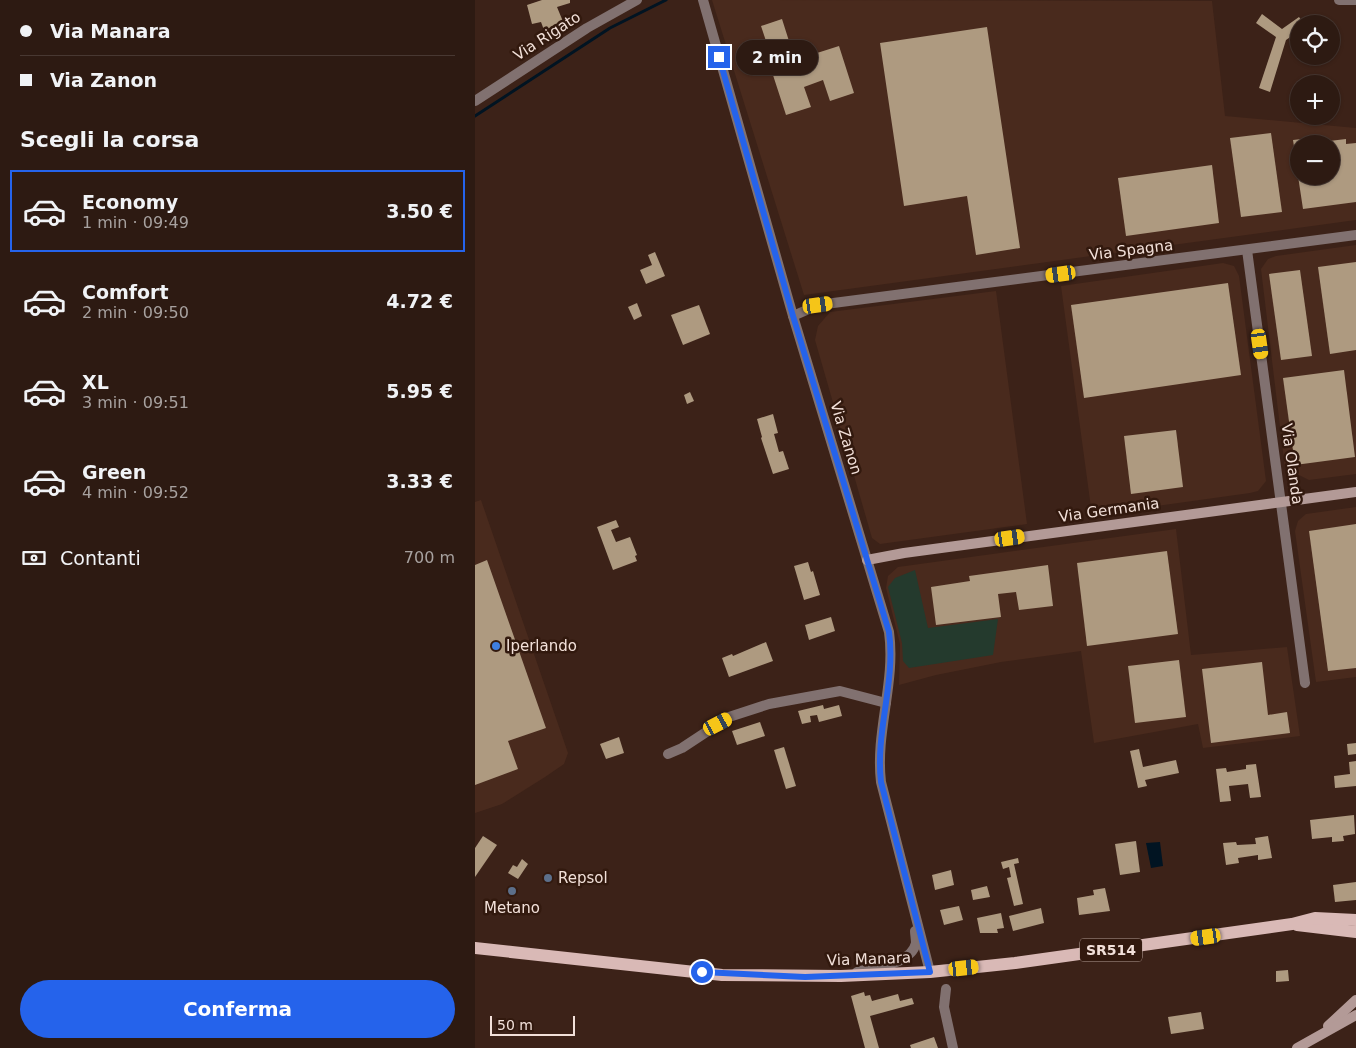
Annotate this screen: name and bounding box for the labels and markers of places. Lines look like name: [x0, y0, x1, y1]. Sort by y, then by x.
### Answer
place label: Iperlando: [506, 637, 577, 655]
marker: Iperlando: [490, 640, 502, 652]
place label: Repsol: [558, 869, 608, 887]
marker: Repsol: [542, 872, 554, 884]
marker: Metano: [506, 885, 518, 897]
place label: Metano: [484, 899, 540, 917]

